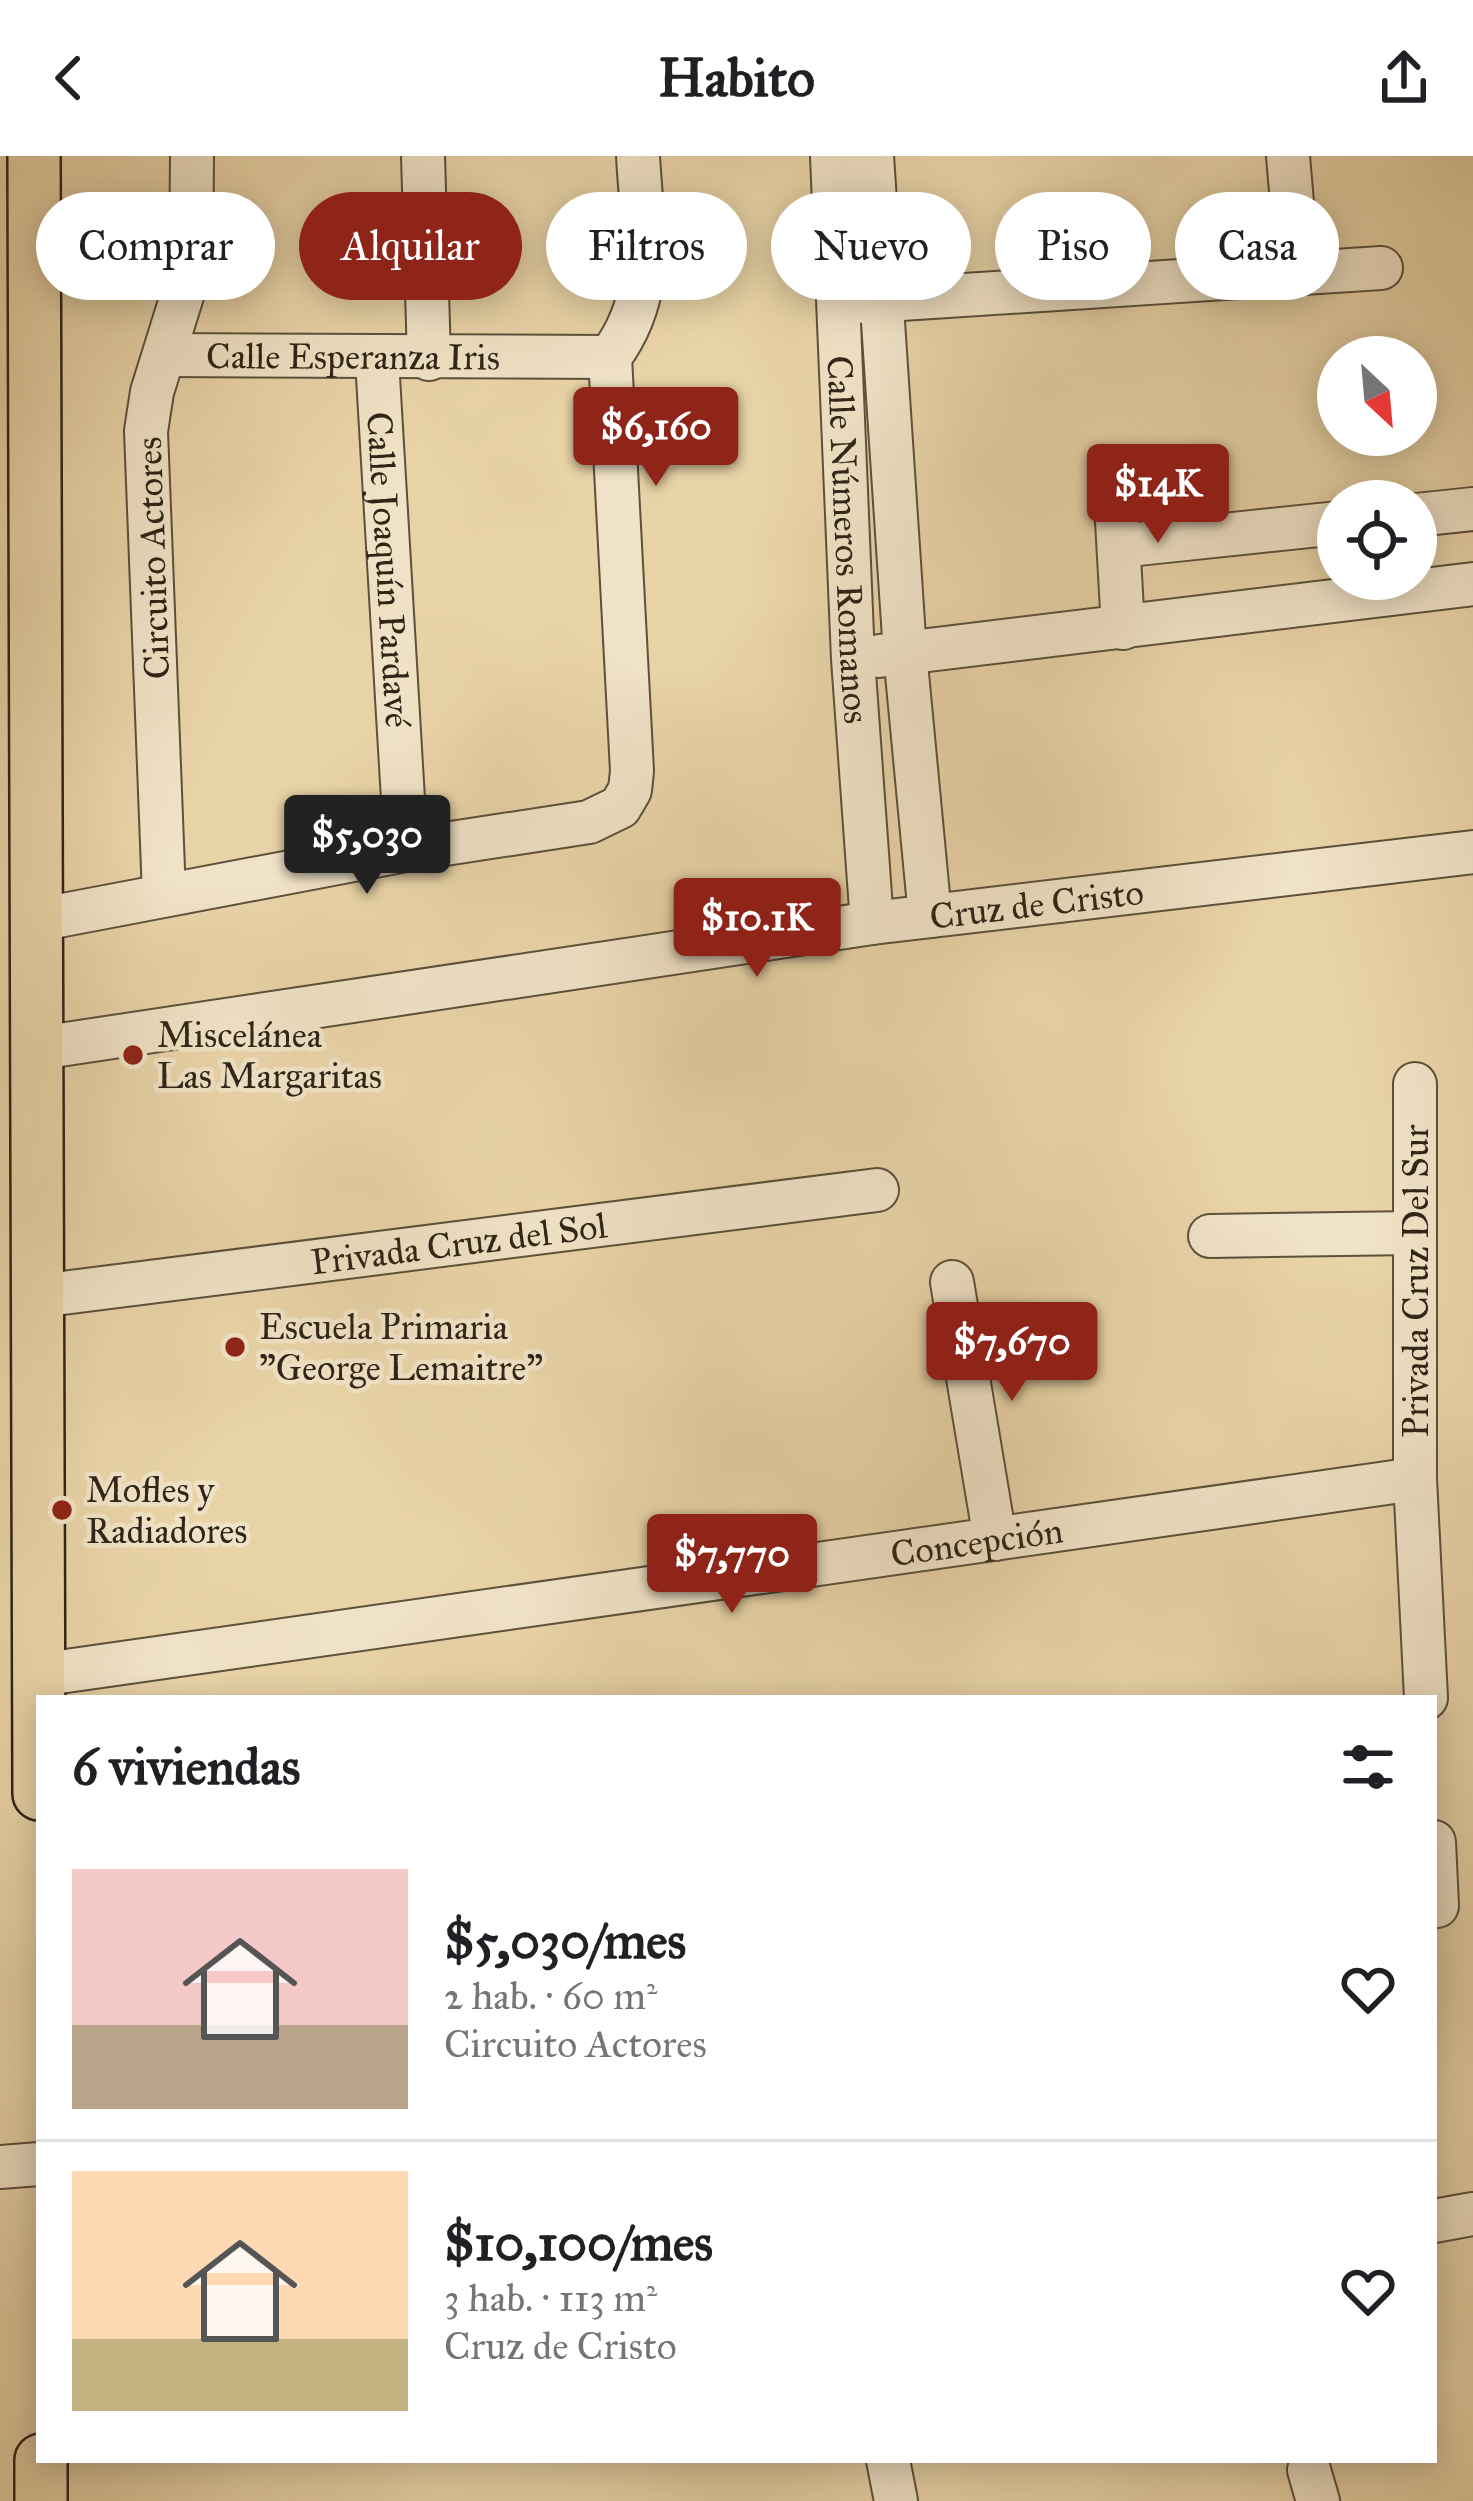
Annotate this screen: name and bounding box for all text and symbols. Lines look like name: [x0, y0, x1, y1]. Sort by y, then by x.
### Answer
icon: back: [36, 45, 102, 111]
text: Habito: [658, 45, 815, 111]
icon: share: [1371, 45, 1437, 111]
chip: Comprar: [36, 192, 275, 300]
chip: Alquilar: [299, 192, 522, 300]
chip: Filtros: [546, 192, 747, 300]
chip: Nuevo: [771, 192, 971, 300]
chip: Piso: [995, 192, 1151, 300]
chip: Casa: [1175, 192, 1339, 300]
street label: Calle Esperanza Iris: [206, 334, 500, 380]
north arrow: [1317, 336, 1437, 456]
map controls: [1317, 336, 1437, 600]
street label: Calle Números Romanos: [817, 355, 879, 725]
pin: $6,160: [558, 387, 754, 489]
text: $6,160: [600, 402, 712, 450]
street label: Calle Joaquín Pardavé: [357, 411, 420, 729]
street label: Circuito Actores: [127, 436, 179, 680]
pin: $14K: [1087, 444, 1229, 546]
text: $14K: [1114, 459, 1202, 507]
button: locate: [1317, 480, 1437, 600]
pin: $5,030: [269, 795, 465, 897]
text: $5,030: [311, 810, 423, 858]
street label: Cruz de Cristo: [927, 870, 1146, 939]
pin: $10.1K: [659, 878, 855, 980]
text: $10.1K: [701, 893, 813, 941]
place label: Miscelánea Las Margaritas: [157, 1013, 382, 1098]
marker: Miscelánea Las Margaritas: [120, 1042, 146, 1068]
street label: Privada Cruz Del Sur: [1394, 1124, 1438, 1437]
street label: Privada Cruz del Sol: [308, 1203, 610, 1284]
pin: $7,670: [914, 1302, 1110, 1404]
place label: Escuela Primaria "George Lemaitre": [259, 1305, 543, 1390]
text: $7,670: [953, 1317, 1071, 1365]
marker: Escuela Primaria "George Lemaitre": [222, 1334, 248, 1360]
place label: Mofles y Radiadores: [86, 1468, 247, 1553]
marker: Mofles y Radiadores: [49, 1497, 75, 1523]
street label: Concepción: [888, 1508, 1066, 1576]
pin: $7,770: [634, 1514, 830, 1616]
text: $7,770: [674, 1529, 790, 1577]
icon: filters: [1335, 1734, 1401, 1800]
text: 6 viviendas: [72, 1736, 300, 1798]
text: $5,030/mes: [444, 1910, 686, 1972]
icon: home: [168, 1917, 312, 2061]
icon: heart: [1335, 1956, 1401, 2022]
text: 2 hab. · 60 m²: [444, 1972, 657, 2020]
text: Circuito Actores: [444, 2020, 707, 2068]
text: $10,100/mes: [444, 2212, 713, 2274]
icon: home: [168, 2219, 312, 2363]
icon: heart: [1335, 2258, 1401, 2324]
text: 3 hab. · 113 m²: [444, 2274, 657, 2322]
text: Cruz de Cristo: [444, 2322, 677, 2370]

